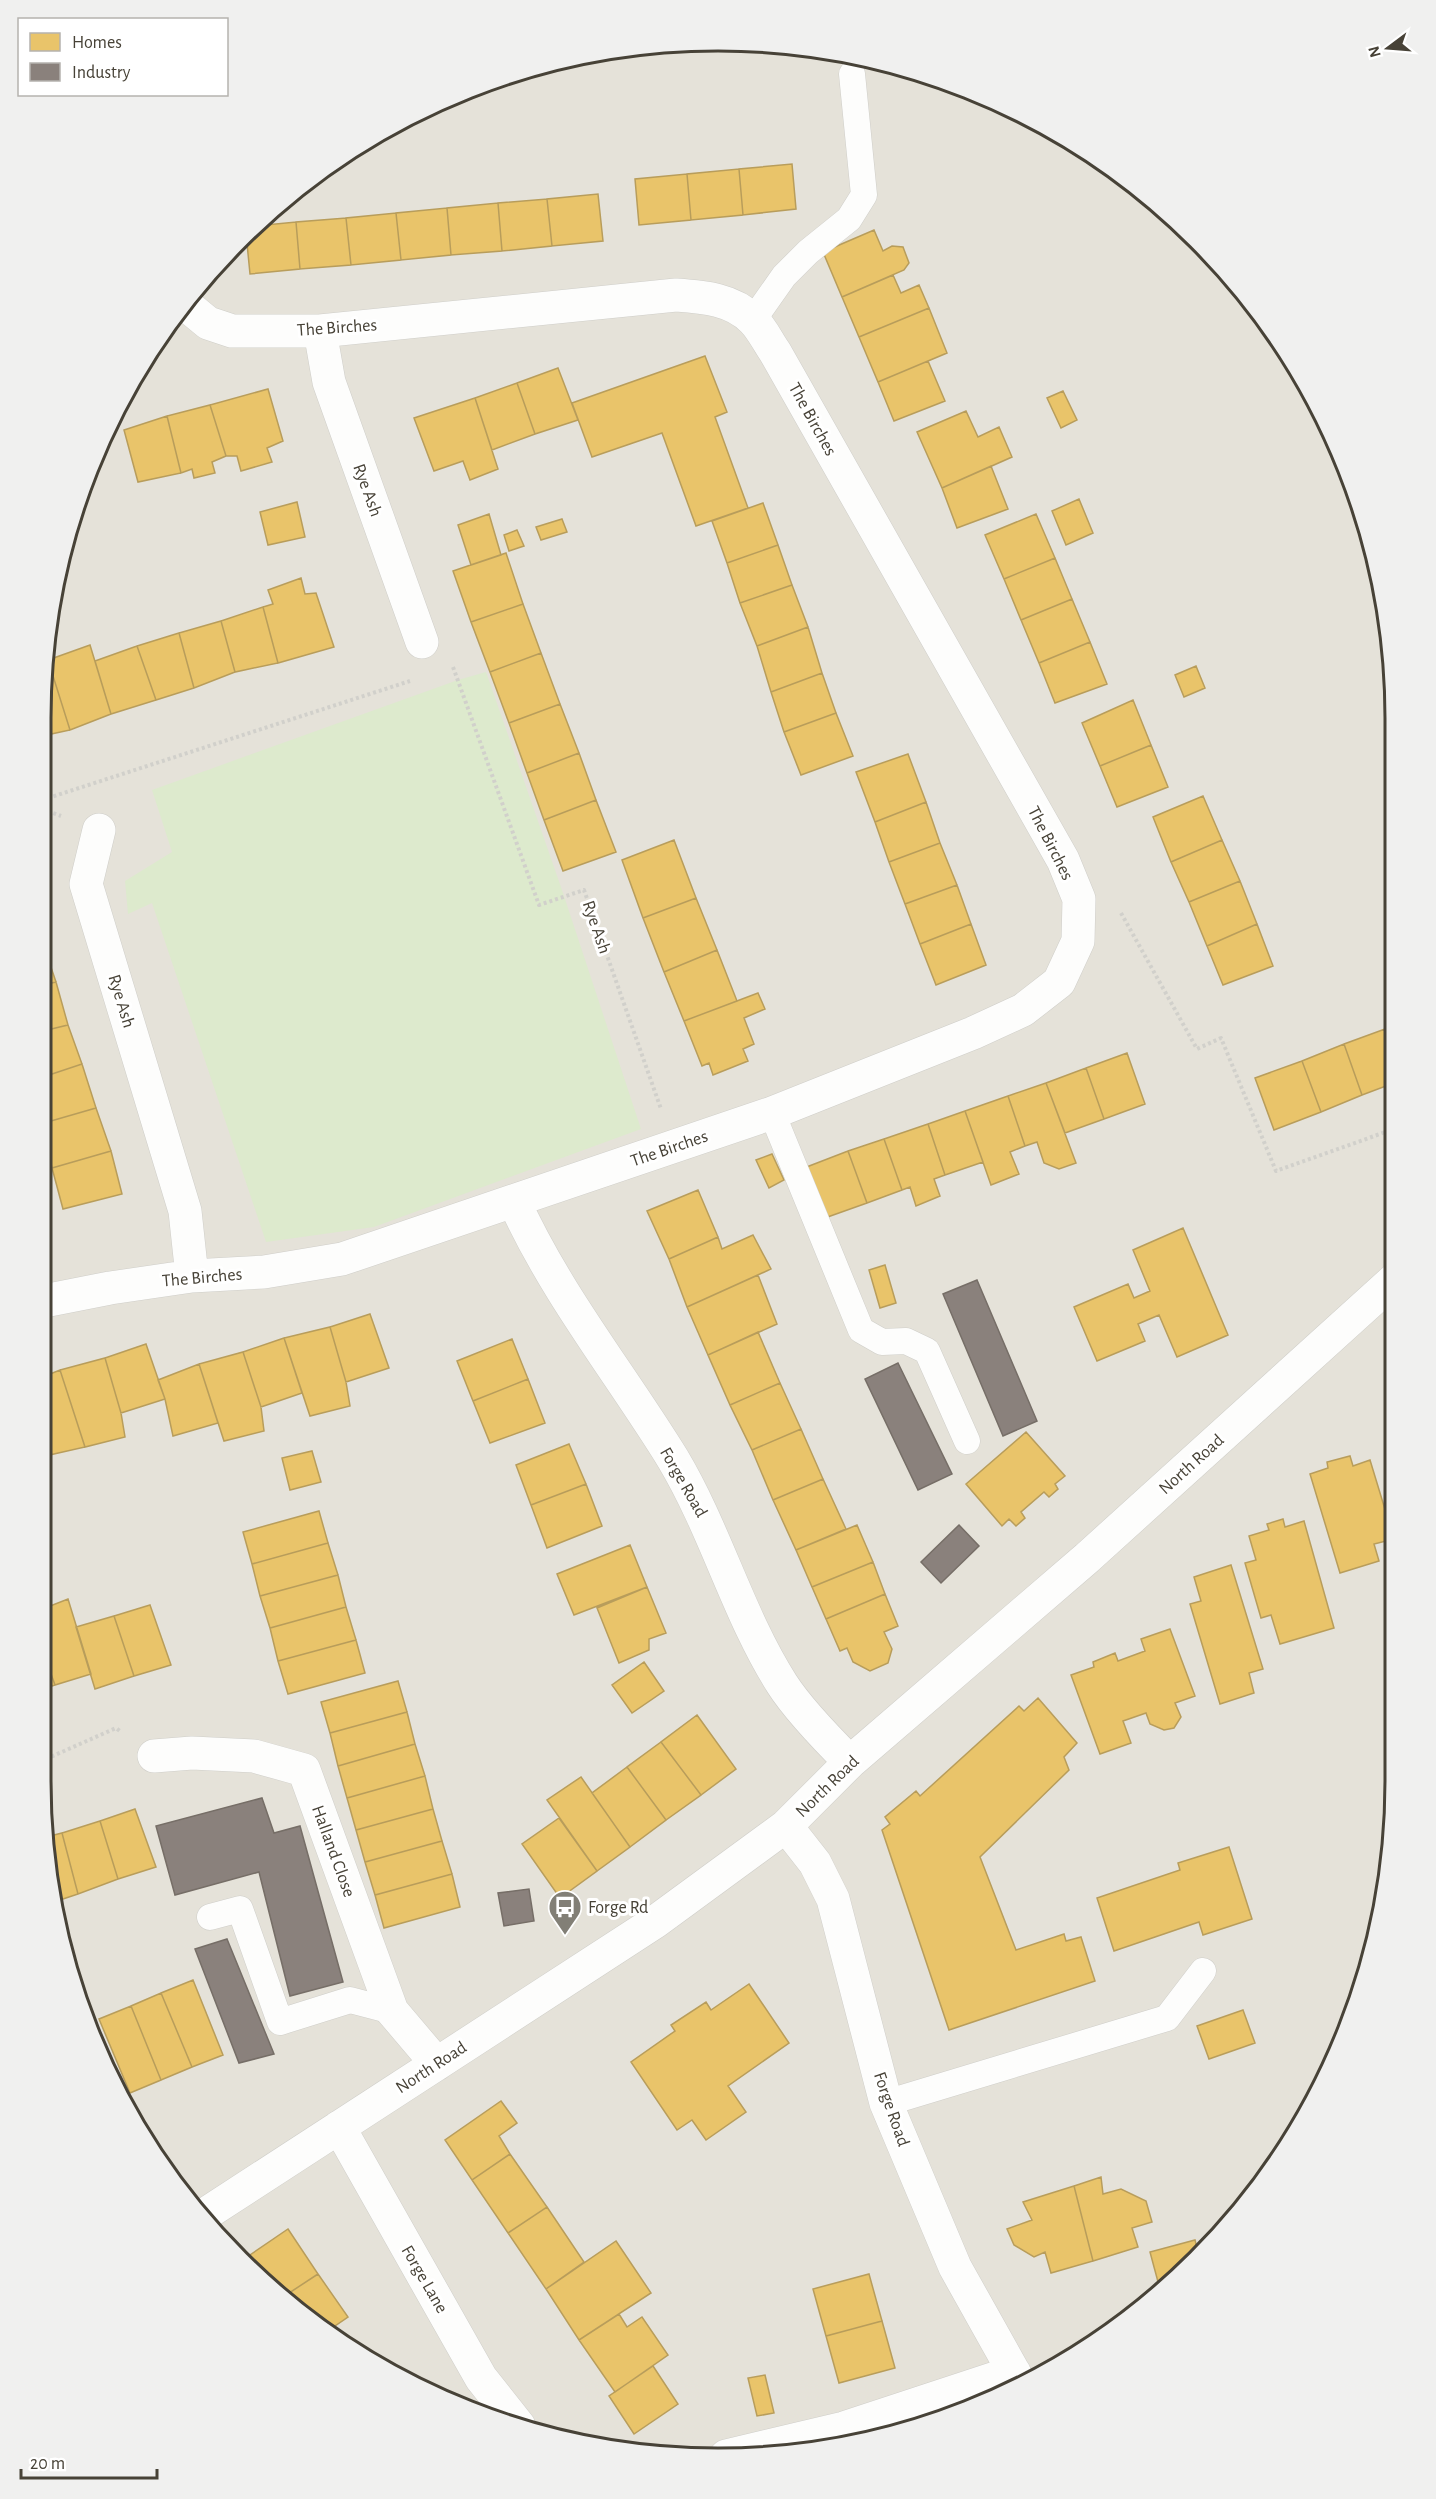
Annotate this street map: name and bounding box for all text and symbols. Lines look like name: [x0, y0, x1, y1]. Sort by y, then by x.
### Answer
legend: [18, 18, 228, 96]
north arrow: [1358, 18, 1418, 78]
text: Homes: [72, 34, 122, 52]
text: N: [1365, 44, 1384, 59]
text: Industry: [72, 64, 131, 82]
street label: The Birches: [296, 316, 378, 340]
street label: The Birches: [785, 380, 839, 459]
street label: Rye Ash: [349, 462, 385, 519]
street label: The Birches: [1024, 804, 1076, 883]
street label: Rye Ash: [579, 899, 613, 956]
street label: Rye Ash: [104, 972, 138, 1030]
street label: The Birches: [628, 1127, 710, 1171]
street label: The Birches: [161, 1266, 243, 1290]
street label: North Road: [1156, 1431, 1228, 1498]
street label: Forge Road: [656, 1444, 710, 1521]
street label: North Road: [793, 1752, 863, 1821]
street label: Halland Close: [308, 1803, 358, 1900]
bus stop icon: Forge Rd: [547, 1889, 583, 1936]
place label: Forge Rd: [588, 1899, 648, 1917]
street label: North Road: [393, 2038, 470, 2097]
street label: Forge Road: [870, 2070, 912, 2149]
street label: Forge Lane: [398, 2243, 451, 2316]
scale bar: [21, 2442, 158, 2480]
text: 20 m: [30, 2455, 65, 2473]

